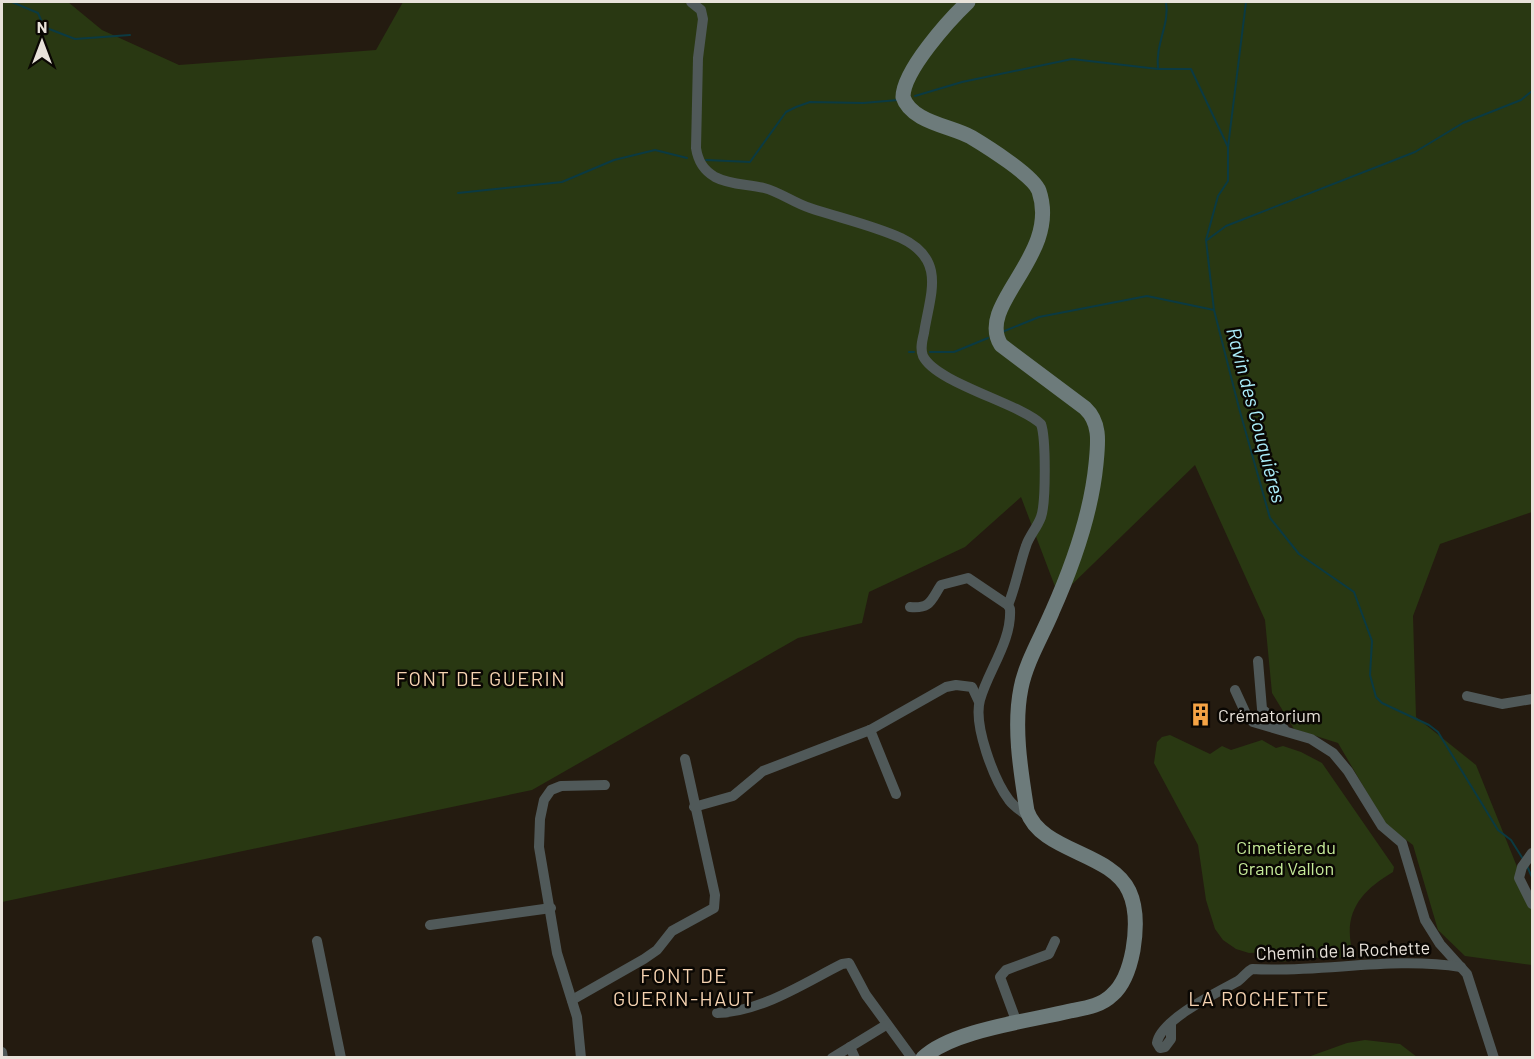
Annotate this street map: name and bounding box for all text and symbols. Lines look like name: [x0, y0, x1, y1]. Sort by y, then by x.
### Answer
north arrow: [12, 12, 72, 72]
text: N: [37, 17, 47, 36]
water label: Ravin des Couquiéres: [1222, 325, 1292, 505]
district label: FONT DE GUERIN: [396, 666, 566, 690]
building icon: Crématorium: [1187, 702, 1213, 728]
place label: Crématorium: [1218, 704, 1321, 726]
park label: Cimetière du Grand Vallon: [1236, 836, 1336, 879]
street label: Chemin de la Rochette: [1255, 936, 1431, 964]
district label: FONT DE GUERIN-HAUT: [613, 963, 755, 1010]
district label: LA ROCHETTE: [1188, 986, 1330, 1010]

